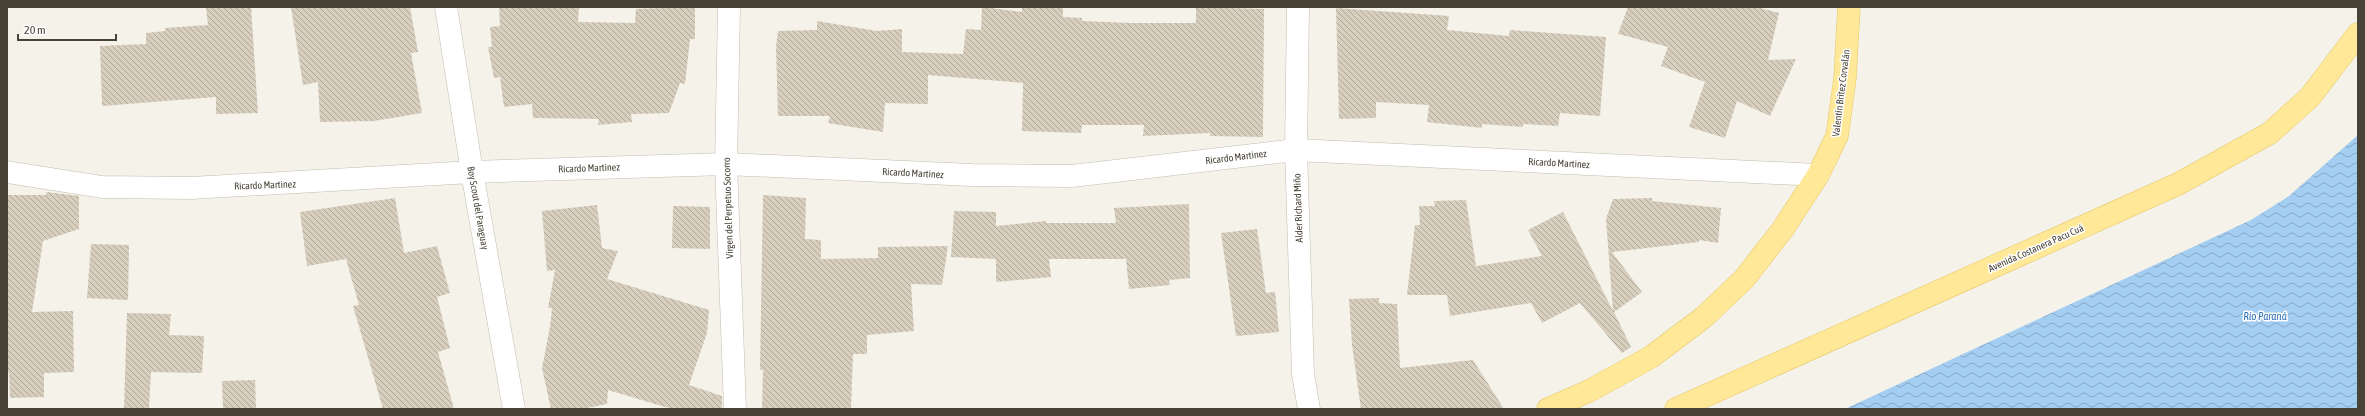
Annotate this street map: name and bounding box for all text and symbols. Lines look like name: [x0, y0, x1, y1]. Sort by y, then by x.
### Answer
scale bar: [18, 16, 116, 42]
text: 20 m: [24, 23, 46, 37]
street label: Valentín Brítez Corvalán: [1830, 49, 1852, 137]
street label: Ricardo Martinez: [1205, 148, 1268, 166]
street label: Ricardo Martinez: [1528, 156, 1591, 170]
street label: Virgen del Perpetuo Socorro: [721, 157, 735, 259]
street label: Ricardo Martinez: [558, 161, 620, 175]
street label: Boy Scout del Paraguay: [465, 165, 491, 251]
street label: Ricardo Martinez: [882, 166, 945, 180]
street label: Alder Richard Miño: [1291, 173, 1305, 243]
street label: Ricardo Martinez: [234, 178, 296, 192]
street label: Avenida Costanera Pacu Cuá: [1987, 222, 2086, 274]
water label: Río Paraná: [2243, 310, 2287, 322]

